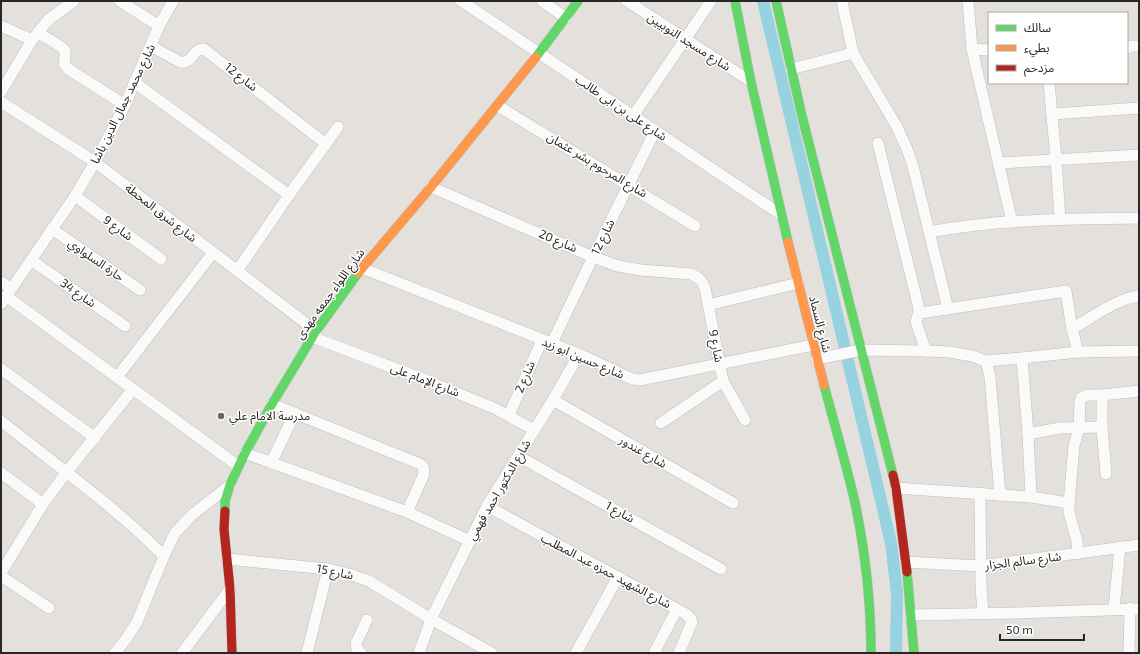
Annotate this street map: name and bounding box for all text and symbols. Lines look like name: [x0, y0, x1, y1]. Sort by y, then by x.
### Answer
street label: شارع مسجد النوبيين: [644, 9, 734, 76]
legend: [988, 12, 1128, 84]
text: سالك: [1024, 20, 1051, 34]
text: بطيء: [1024, 40, 1050, 58]
street label: شارع محمد جمال الدين باشا: [87, 41, 160, 167]
street label: شارع 12: [221, 59, 261, 96]
text: مزدحم: [1024, 60, 1054, 77]
street label: شارع على بن ابى طالب: [571, 71, 670, 145]
street label: شارع المرحوم بشر عثمان: [543, 129, 650, 202]
street label: شارع شرق المحطة: [121, 180, 200, 247]
street label: شارع 9: [99, 212, 136, 245]
street label: شارع 12: [588, 217, 619, 258]
street label: شارع 20: [536, 226, 580, 257]
street label: حارة السلواوي: [64, 235, 127, 287]
street label: شارع اللواء جمعه مهدى: [292, 245, 369, 343]
street label: شارع 34: [56, 275, 99, 312]
street label: شارع السماد: [804, 294, 835, 355]
street label: شارع 9: [704, 328, 727, 364]
street label: شارع حسين ابو زيد: [539, 334, 626, 383]
street label: شارع 2: [511, 359, 540, 396]
street label: شارع الإمام على: [388, 360, 462, 401]
place label: مدرسة الامام علي: [229, 408, 310, 426]
marker: مدرسة الامام علي: [216, 411, 226, 421]
street label: شارع غندور: [615, 431, 670, 473]
street label: شارع الدكتور احمد فهمي: [464, 437, 536, 544]
street label: شارع 1: [602, 498, 637, 527]
street label: شارع الشهيد حمزه عبد المطلب: [538, 530, 674, 613]
street label: شارع سالم الجزار: [983, 548, 1062, 575]
street label: شارع 15: [315, 561, 355, 584]
scale bar: [1000, 616, 1084, 642]
text: 50 m: [1006, 622, 1033, 636]

